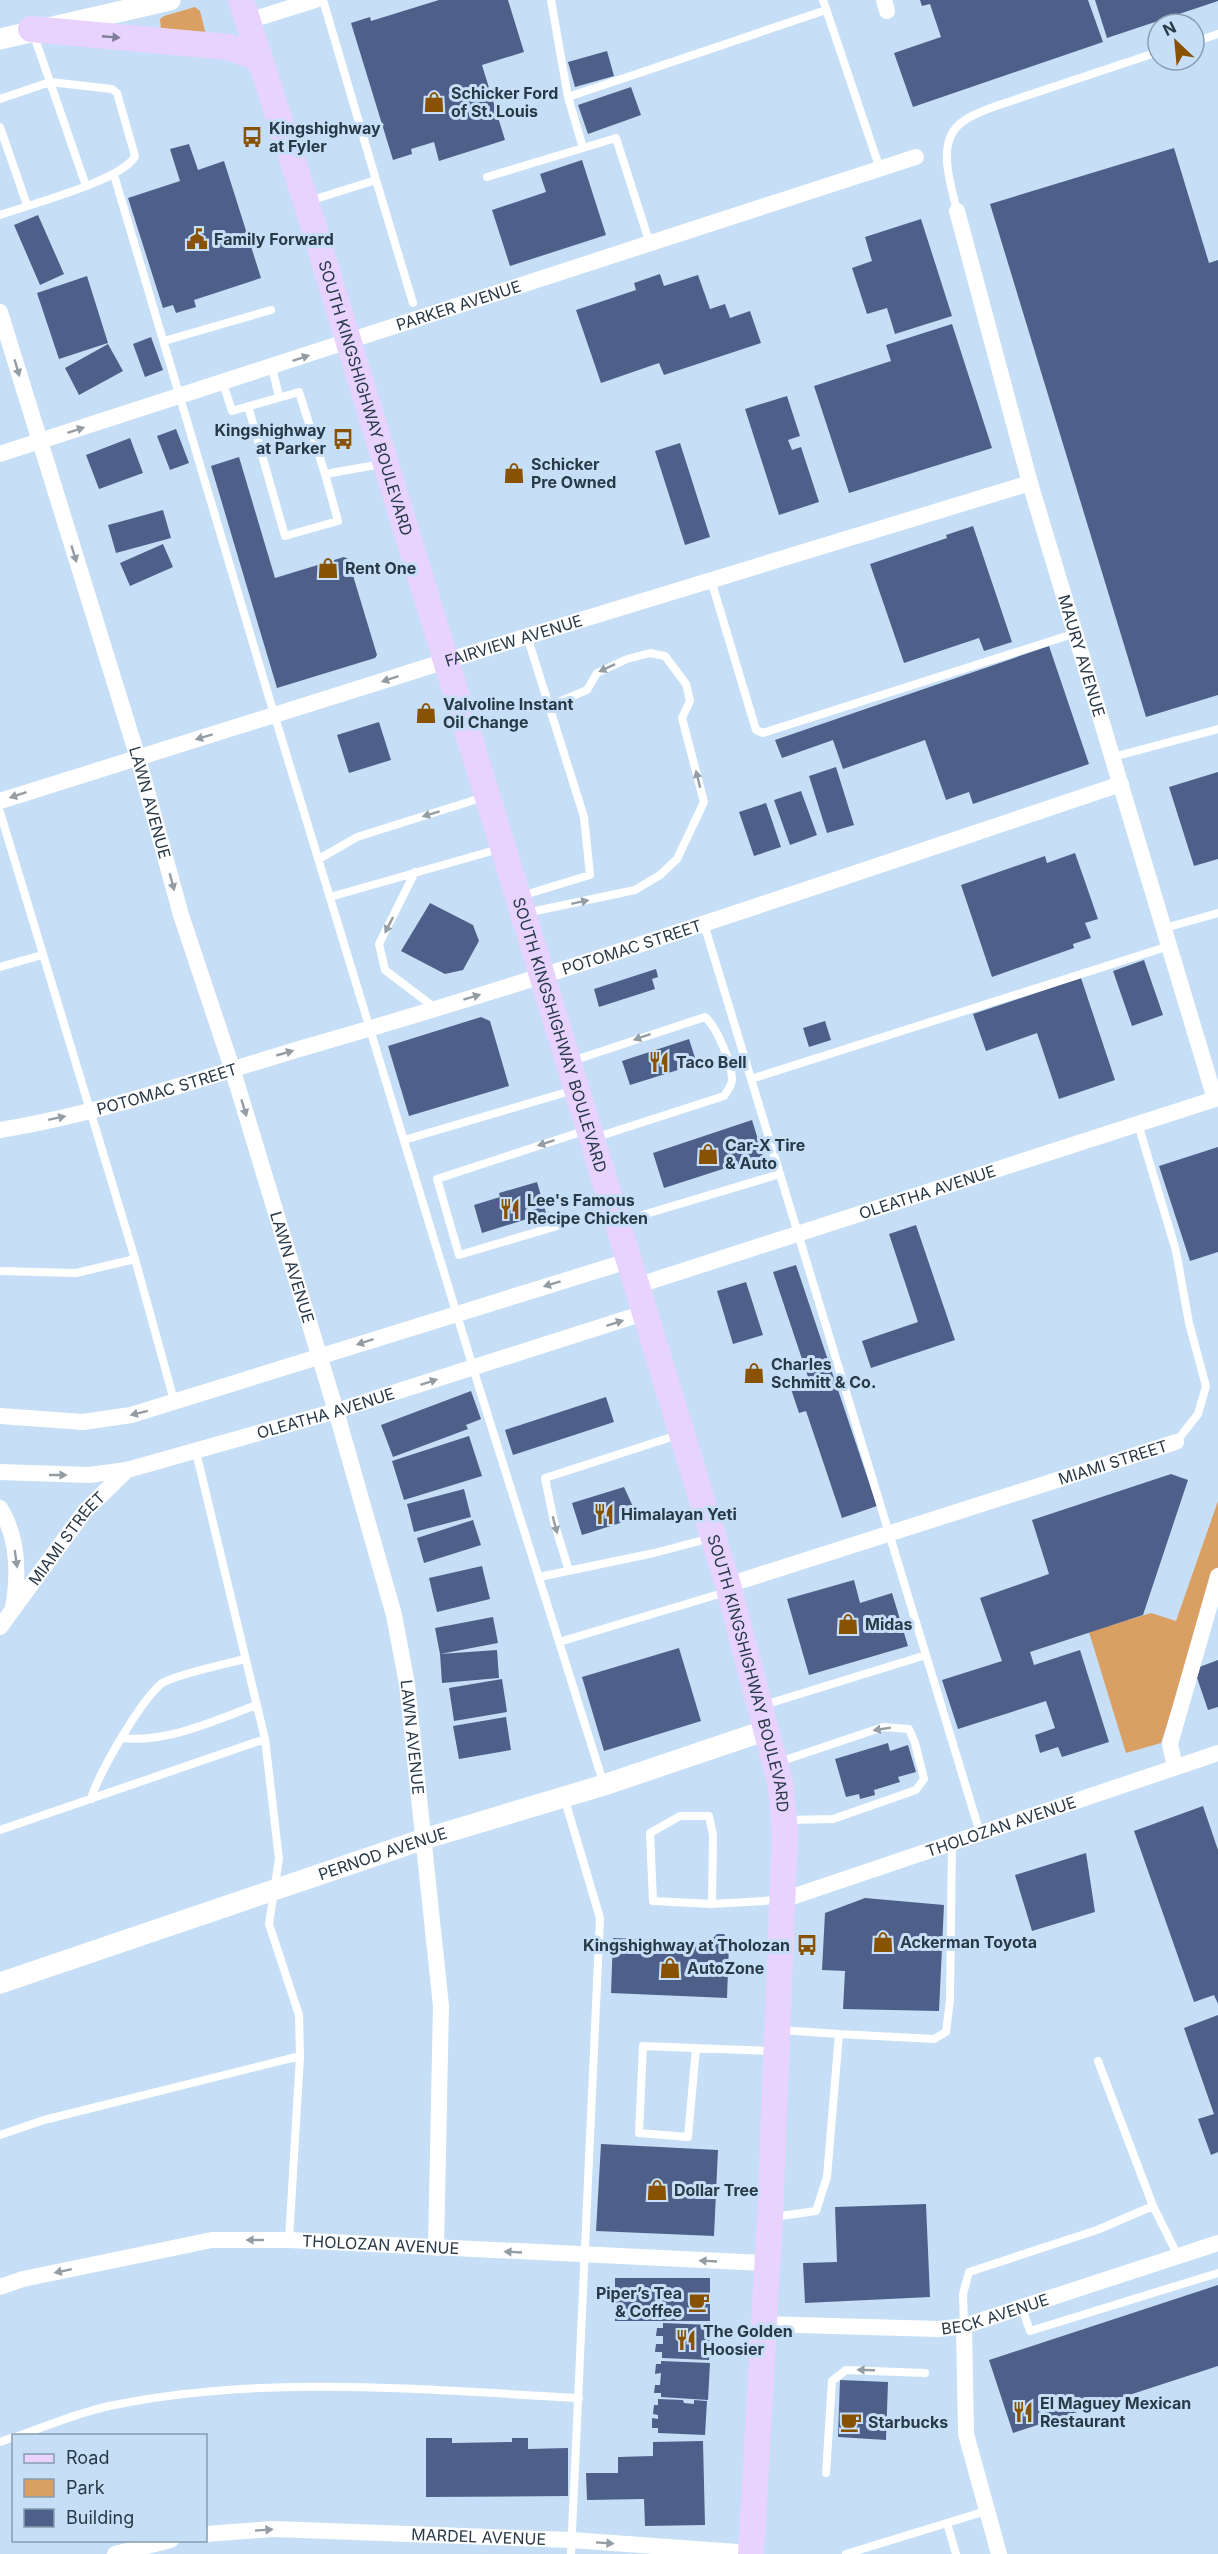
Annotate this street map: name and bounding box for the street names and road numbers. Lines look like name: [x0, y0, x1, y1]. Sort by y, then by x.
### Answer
street label: SOUTH KINGSHIGHWAY BOULEVARD: [314, 258, 417, 538]
street label: PARKER AVENUE: [394, 276, 523, 335]
street label: MAURY AVENUE: [1054, 592, 1110, 719]
street label: FAIRVIEW AVENUE: [442, 610, 585, 671]
street label: LAWN AVENUE: [125, 744, 175, 861]
street label: SOUTH KINGSHIGHWAY BOULEVARD: [509, 895, 612, 1175]
street label: POTOMAC STREET: [559, 915, 704, 979]
street label: POTOMAC STREET: [94, 1059, 240, 1119]
street label: OLEATHA AVENUE: [856, 1161, 998, 1223]
street label: LAWN AVENUE: [266, 1209, 319, 1325]
street label: OLEATHA AVENUE: [255, 1383, 397, 1443]
street label: MIAMI STREET: [1056, 1435, 1170, 1489]
street label: MIAMI STREET: [24, 1487, 109, 1589]
street label: SOUTH KINGSHIGHWAY BOULEVARD: [703, 1532, 793, 1813]
street label: LAWN AVENUE: [397, 1678, 429, 1796]
street label: THOLOZAN AVENUE: [923, 1792, 1079, 1861]
street label: PERNOD AVENUE: [316, 1823, 449, 1884]
street label: THOLOZAN AVENUE: [302, 2231, 460, 2258]
street label: BECK AVENUE: [940, 2289, 1051, 2339]
street label: MARDEL AVENUE: [411, 2524, 546, 2549]

